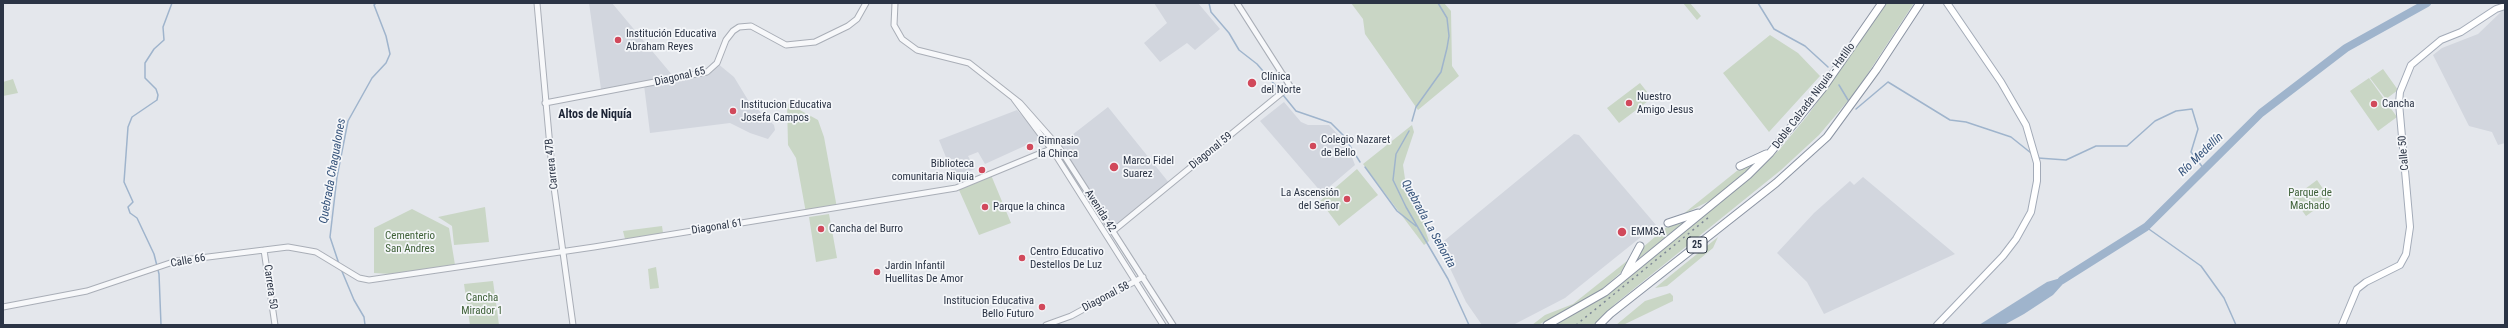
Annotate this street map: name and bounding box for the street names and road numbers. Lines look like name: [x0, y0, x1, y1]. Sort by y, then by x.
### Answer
street label: Doble Calzada Niquia - Hatillo: [1770, 41, 1858, 151]
street label: Diagonal 65: [653, 65, 707, 89]
street label: Diagonal 59: [1187, 130, 1235, 172]
street label: Calle 50: [2396, 135, 2412, 171]
street label: Carrera 47B: [543, 138, 561, 190]
street label: Avenida 42: [1081, 187, 1119, 235]
street label: Diagonal 61: [691, 216, 743, 238]
road number: 25: [1687, 237, 1707, 253]
street label: Calle 66: [170, 251, 206, 271]
street label: Carrera 50: [260, 264, 280, 310]
street label: Diagonal 58: [1080, 279, 1132, 315]

